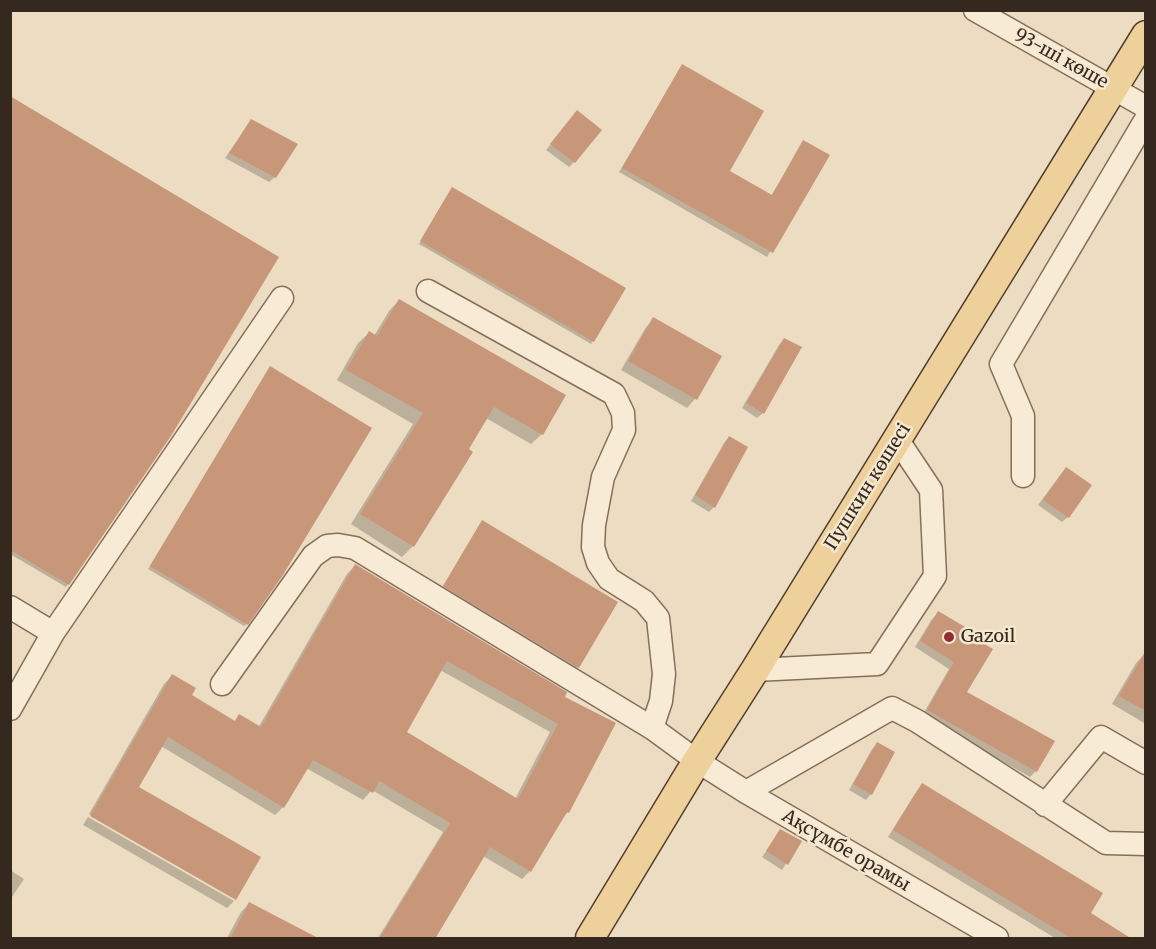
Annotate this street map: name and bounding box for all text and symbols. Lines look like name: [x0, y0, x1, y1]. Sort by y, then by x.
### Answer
street label: 93-ші көше: [1010, 24, 1112, 94]
street label: Пушкин көшесі: [820, 420, 916, 554]
place label: Gazoil: [961, 626, 1015, 648]
marker: Gazoil: [942, 630, 956, 644]
street label: Ақсүмбе орамы: [778, 806, 914, 896]

